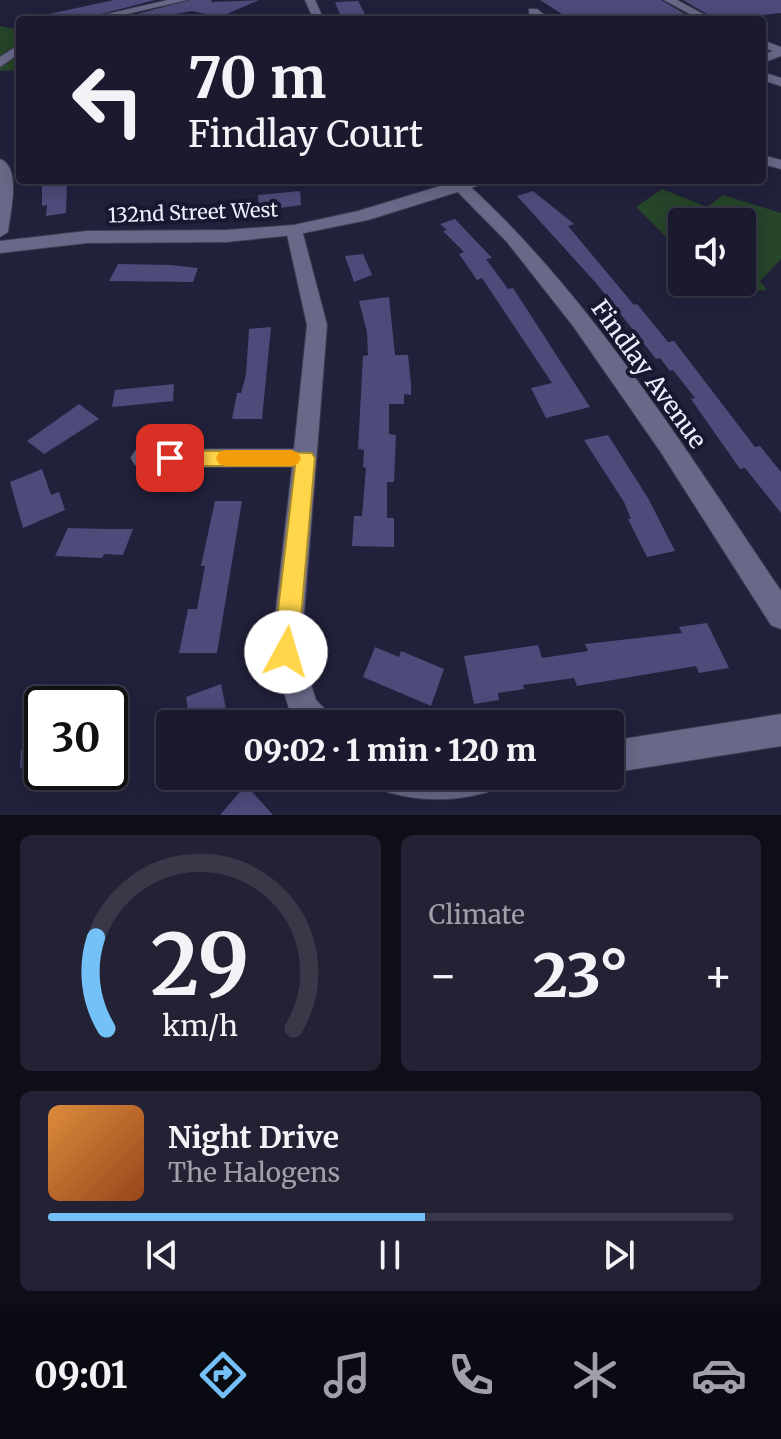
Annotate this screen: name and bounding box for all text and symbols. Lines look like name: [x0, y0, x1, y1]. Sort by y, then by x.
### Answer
text: 70 m: [188, 43, 326, 113]
icon: left: [56, 48, 160, 152]
text: Findlay Court: [188, 112, 423, 157]
street label: 132nd Street West: [107, 197, 279, 227]
map controls: [668, 208, 756, 296]
button: sound: [668, 208, 756, 296]
street label: Findlay Avenue: [585, 294, 713, 454]
pin: [136, 424, 204, 492]
icon: arrive: [148, 436, 192, 480]
position arrow: [244, 610, 328, 694]
speed limit sign: 30: [24, 686, 128, 790]
text: 09:02 · 1 min · 120 m: [244, 731, 536, 769]
text: Climate: [429, 898, 525, 931]
text: 29: [151, 913, 250, 1018]
text: 23°: [533, 938, 629, 1013]
text: −: [429, 948, 458, 1003]
text: +: [704, 948, 733, 1003]
text: km/h: [162, 1008, 238, 1044]
text: Night Drive: [168, 1118, 339, 1156]
text: The Halogens: [168, 1156, 340, 1189]
icon: previous: [140, 1233, 184, 1277]
icon: pause: [368, 1233, 412, 1277]
icon: next: [597, 1233, 641, 1277]
icon: directions: [195, 1347, 251, 1403]
icon: music: [319, 1347, 375, 1403]
icon: phone: [443, 1347, 499, 1403]
icon: climate: [567, 1347, 623, 1403]
icon: car: [691, 1347, 747, 1403]
text: 09:01: [34, 1353, 128, 1398]

